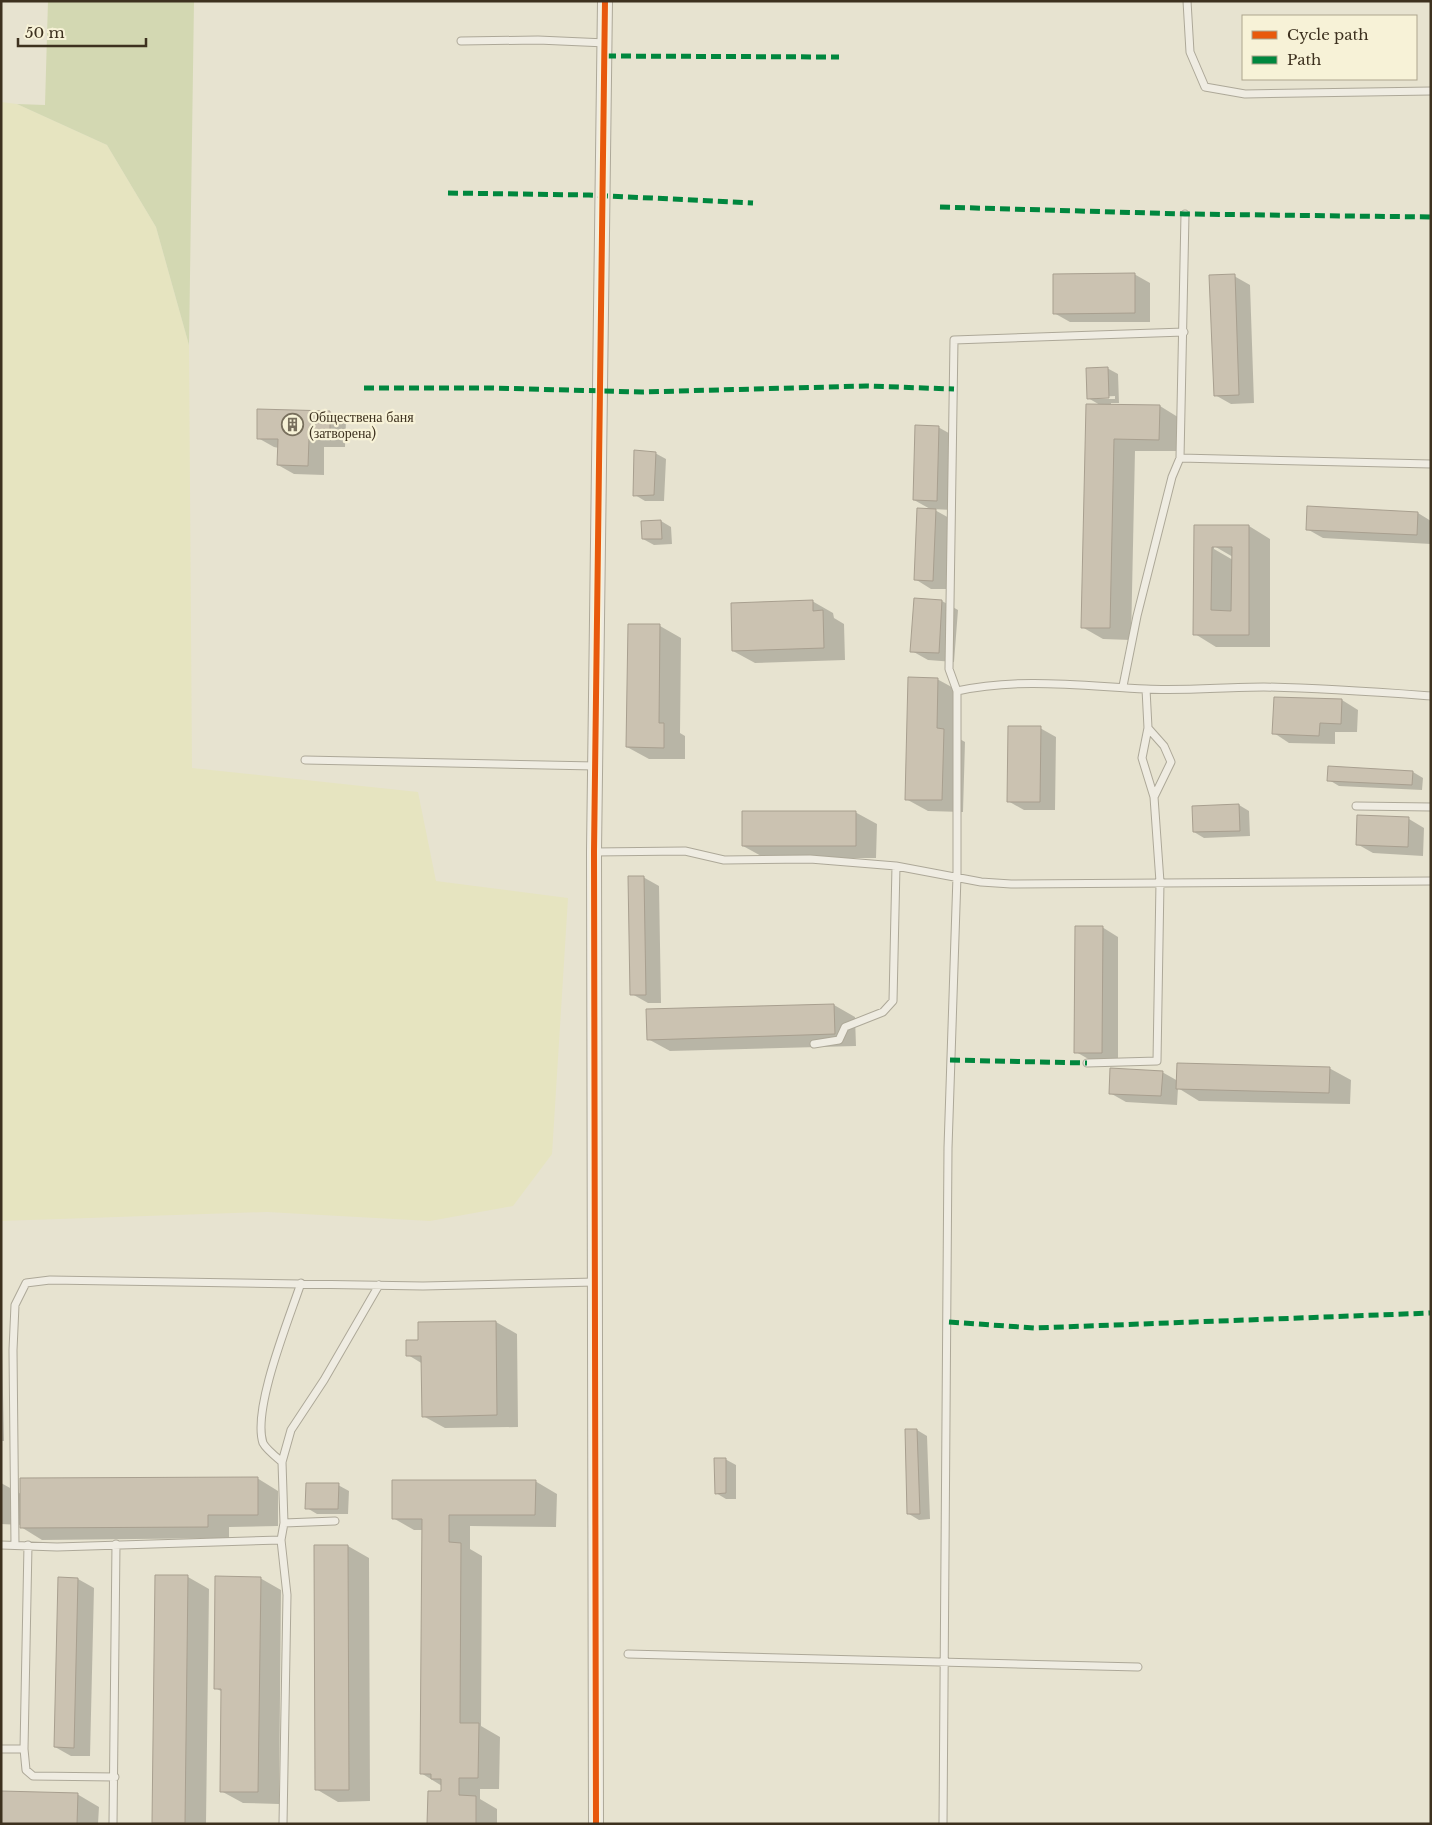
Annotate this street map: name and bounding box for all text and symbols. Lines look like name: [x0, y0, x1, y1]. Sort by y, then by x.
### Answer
scale bar: [18, 15, 145, 47]
legend: [1242, 15, 1417, 80]
text: 50 m: [25, 23, 65, 42]
text: Cycle path: [1287, 25, 1369, 44]
text: Path: [1287, 50, 1321, 69]
place label: Обществена баня (затворена): [309, 408, 414, 442]
building icon: Обществена баня (затворена): [281, 413, 305, 437]

